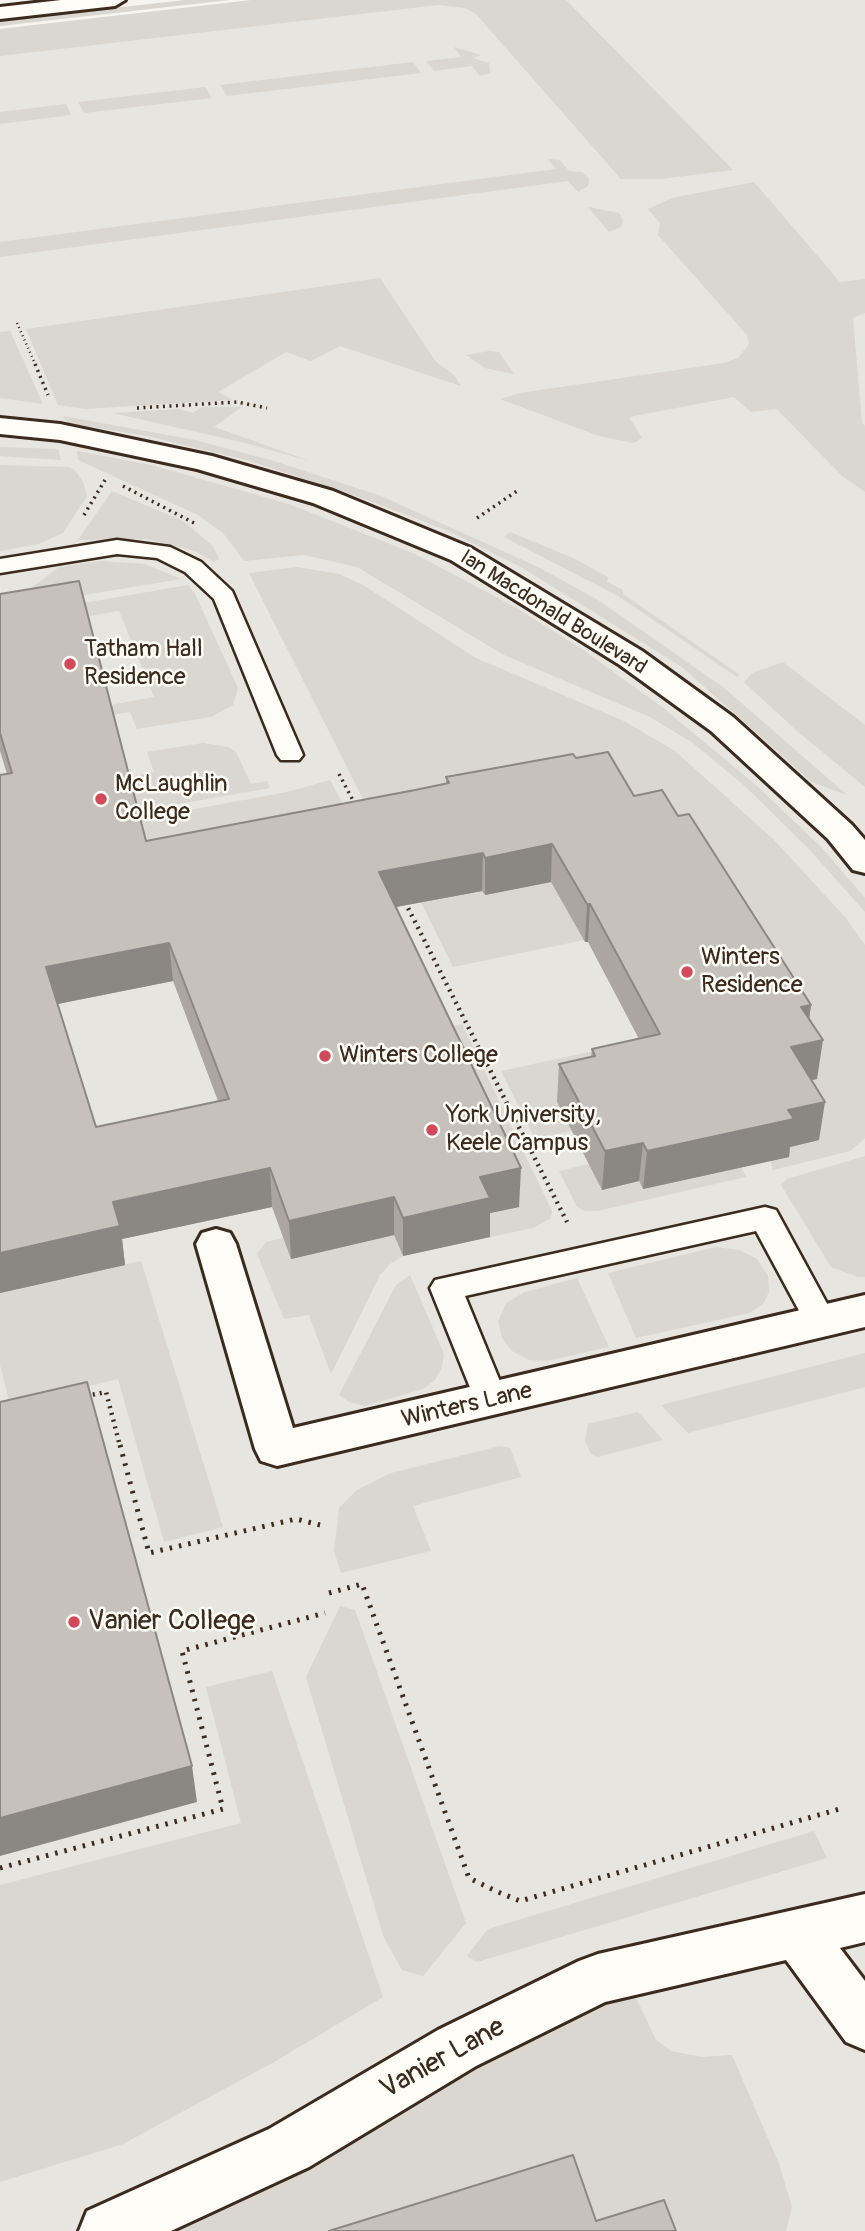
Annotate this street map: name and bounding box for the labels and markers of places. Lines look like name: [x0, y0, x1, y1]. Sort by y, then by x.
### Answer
place label: Tatham Hall Residence: [84, 636, 203, 692]
marker: Tatham Hall Residence: [62, 656, 78, 672]
place label: McLaughlin College: [115, 771, 228, 827]
marker: McLaughlin College: [93, 791, 109, 807]
place label: Winters Residence: [701, 944, 803, 1000]
marker: Winters Residence: [679, 964, 695, 980]
place label: Winters College: [339, 1042, 498, 1070]
marker: Winters College: [317, 1048, 333, 1064]
place label: York University, Keele Campus: [446, 1102, 601, 1158]
marker: York University, Keele Campus: [424, 1122, 440, 1138]
place label: Vanier College: [88, 1605, 255, 1639]
marker: Vanier College: [66, 1614, 82, 1630]

